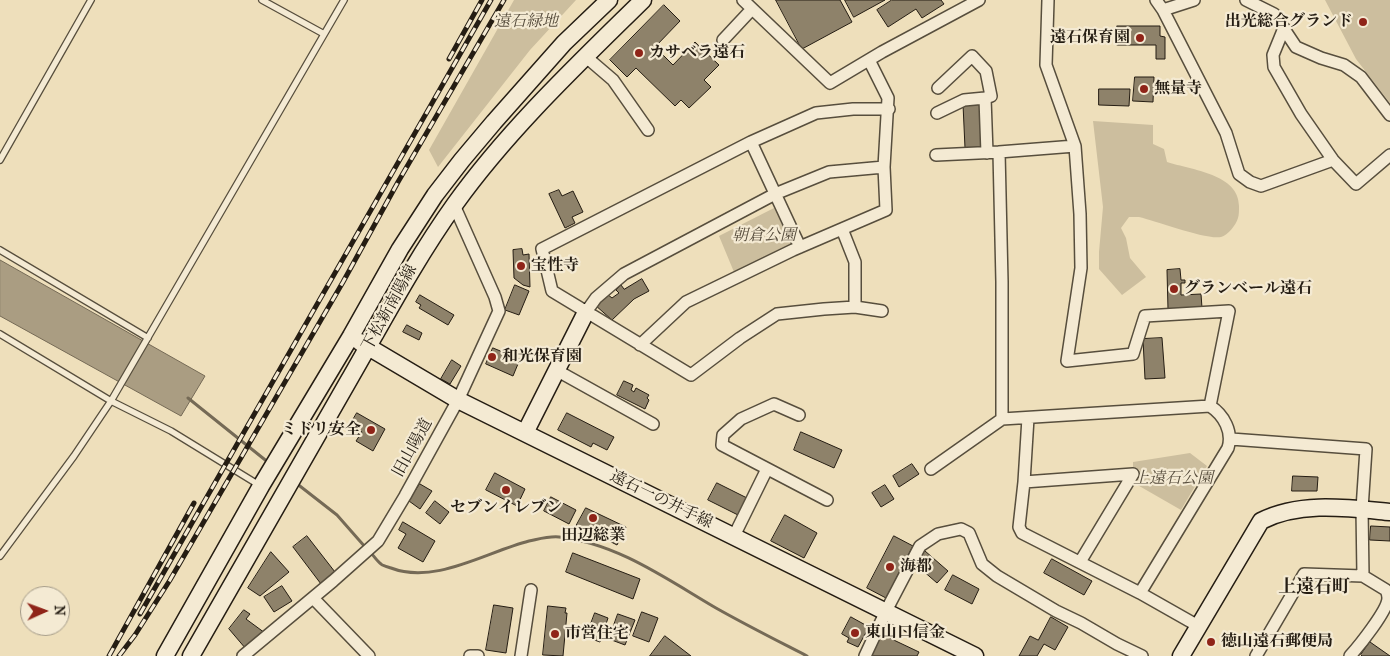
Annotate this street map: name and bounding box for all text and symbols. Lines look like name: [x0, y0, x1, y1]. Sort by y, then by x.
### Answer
park label: 遠石緑地: [494, 12, 558, 32]
place label: 出光総合グランド: [1225, 12, 1353, 32]
marker: 出光総合グランド: [1357, 16, 1369, 28]
place label: 遠石保育園: [1050, 28, 1130, 48]
marker: 遠石保育園: [1134, 32, 1146, 44]
place label: カサベラ遠石: [649, 43, 745, 63]
marker: カサベラ遠石: [633, 47, 645, 59]
place label: 無量寺: [1154, 79, 1202, 99]
marker: 無量寺: [1138, 83, 1150, 95]
park label: 朝倉公園: [732, 226, 796, 246]
place label: 宝性寺: [531, 256, 579, 276]
marker: 宝性寺: [515, 260, 527, 272]
street label: 下松新南陽線: [358, 261, 422, 355]
place label: グランベール遠石: [1184, 279, 1312, 299]
marker: グランベール遠石: [1168, 283, 1180, 295]
place label: 和光保育園: [502, 347, 582, 367]
marker: 和光保育園: [486, 351, 498, 363]
street label: 旧山陽道: [389, 415, 437, 481]
place label: ミドリ安全: [281, 420, 361, 440]
marker: ミドリ安全: [365, 424, 377, 436]
street label: 遠石一の井手線: [606, 467, 716, 533]
park label: 上遠石公園: [1133, 469, 1213, 489]
marker: セブンイレブン: [500, 484, 512, 496]
place label: セブンイレブン: [450, 498, 562, 518]
marker: 田辺総業: [587, 512, 599, 524]
place label: 田辺総業: [561, 526, 625, 546]
place label: 海都: [900, 557, 932, 577]
marker: 海都: [884, 561, 896, 573]
district label: 上遠石町: [1278, 577, 1350, 599]
north arrow: [20, 586, 70, 636]
text: N: [51, 605, 68, 616]
place label: 東山口信金: [865, 623, 945, 643]
place label: 市営住宅: [565, 624, 629, 644]
marker: 東山口信金: [849, 627, 861, 639]
marker: 市営住宅: [549, 628, 561, 640]
place label: 徳山遠石郵便局: [1221, 632, 1333, 652]
marker: 徳山遠石郵便局: [1205, 636, 1217, 648]

